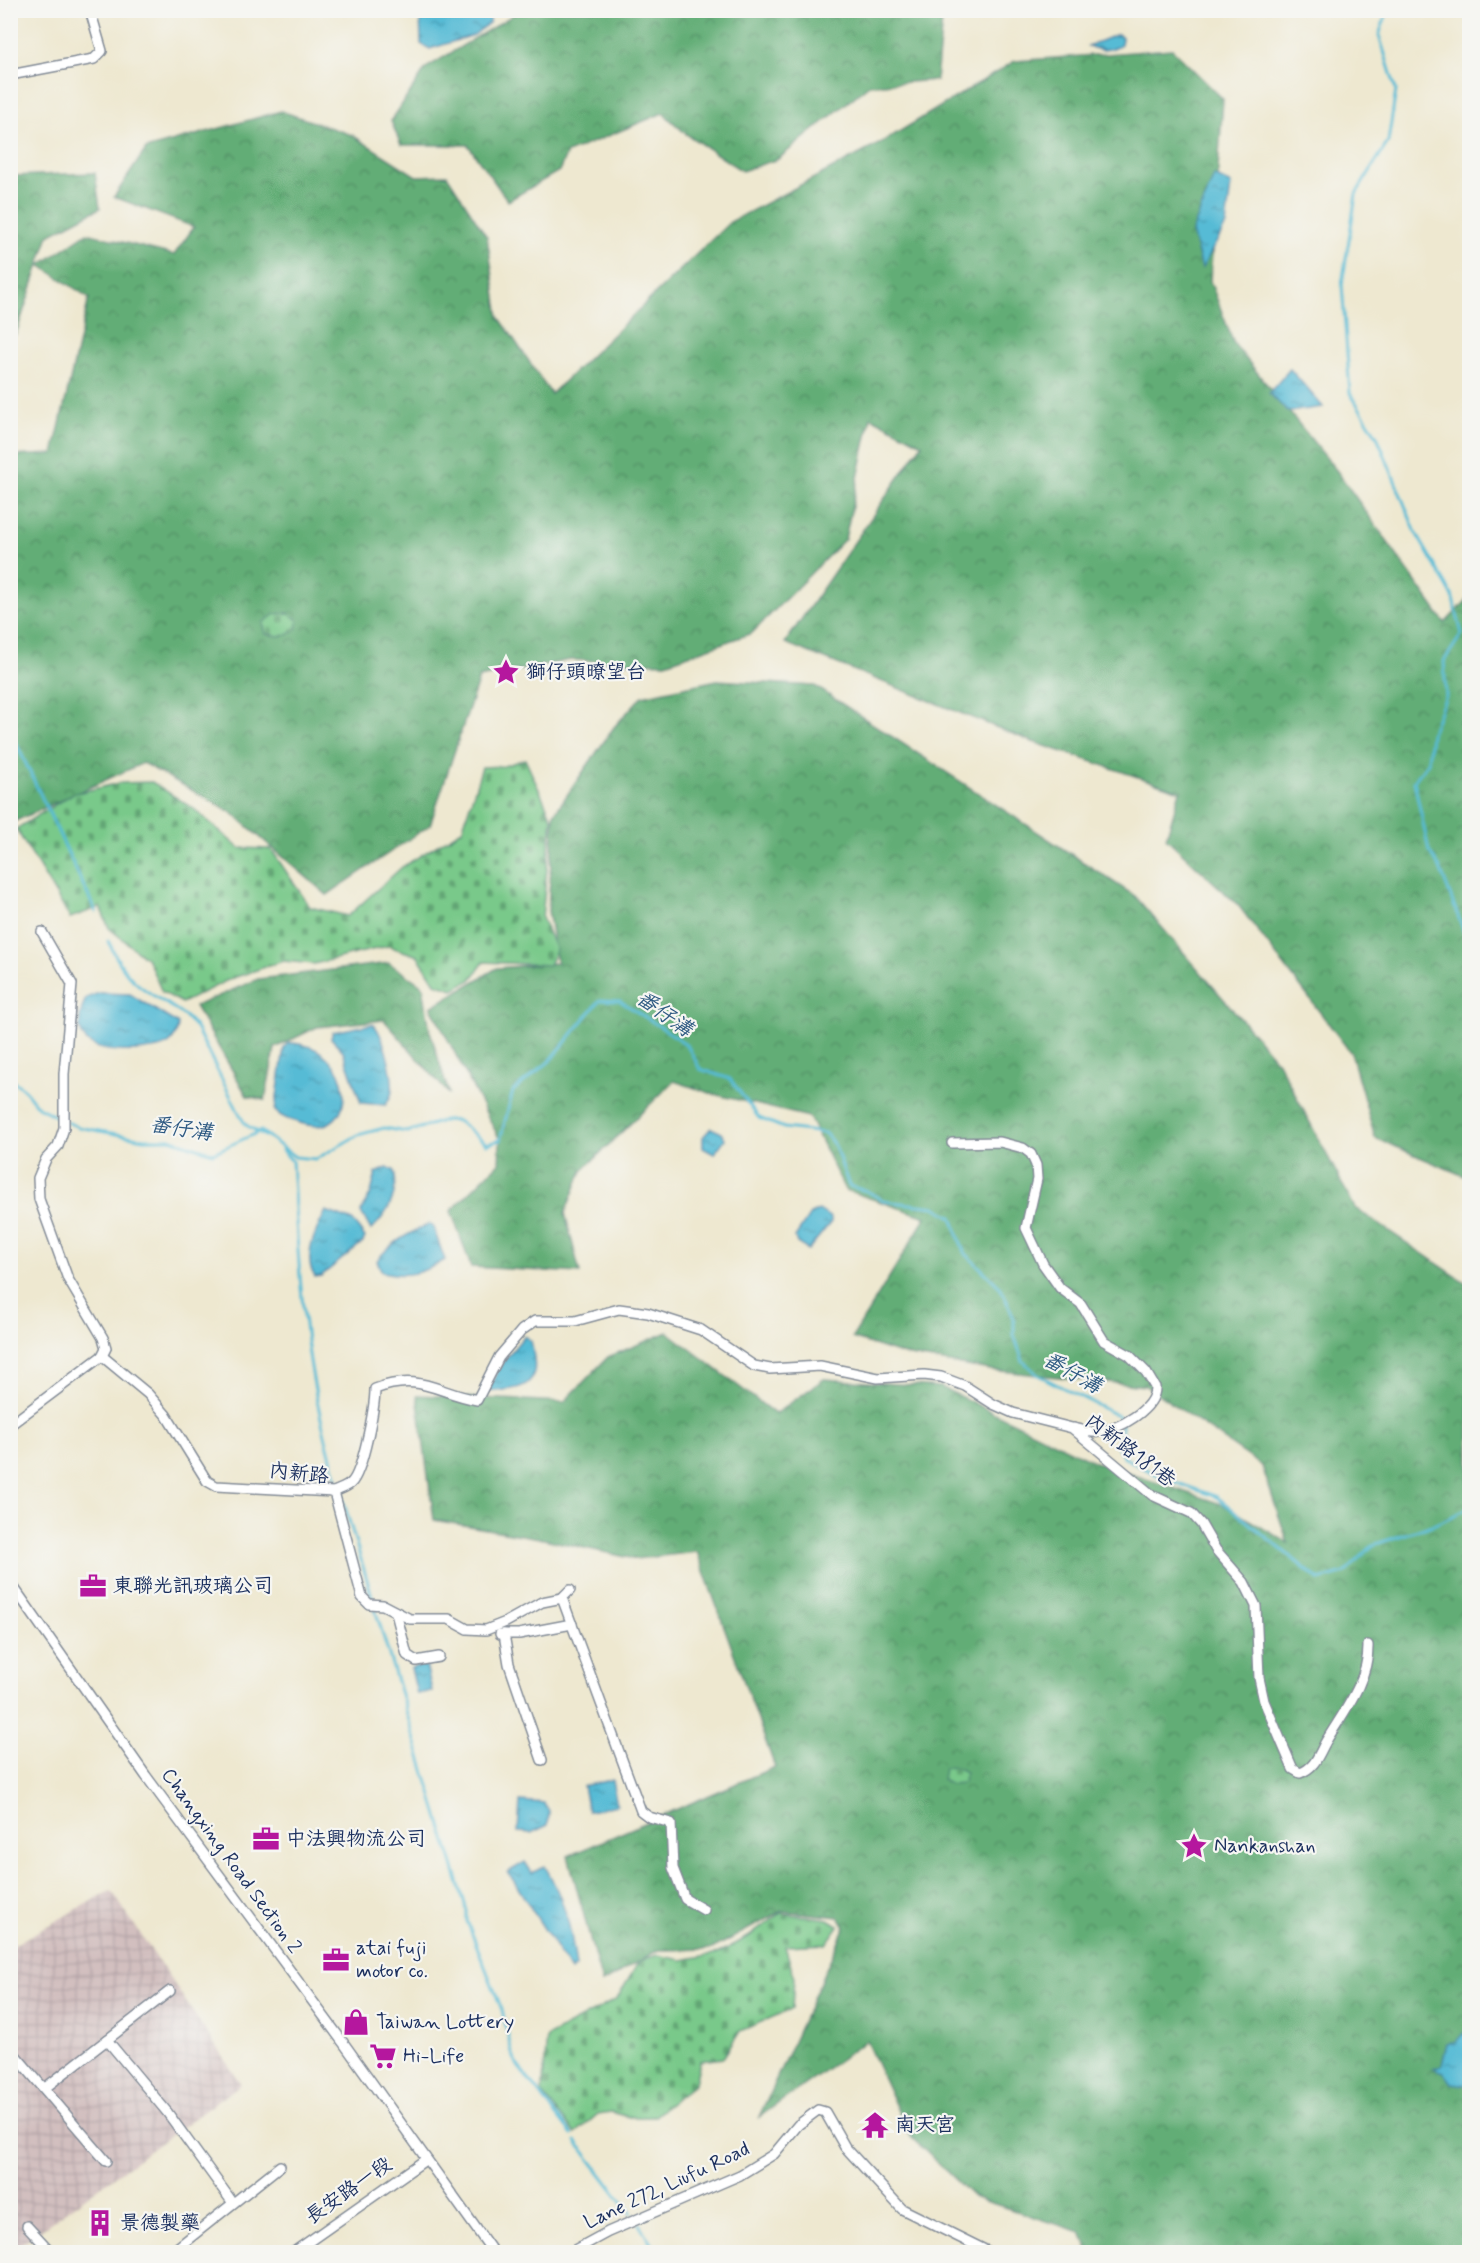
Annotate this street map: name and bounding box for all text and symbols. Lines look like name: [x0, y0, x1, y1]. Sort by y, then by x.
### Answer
place icon: 獅仔頭暸望台: [491, 657, 521, 687]
place label: 獅仔頭暸望台: [526, 659, 646, 686]
water label: 番仔溝: [630, 984, 699, 1045]
water label: 番仔溝: [148, 1111, 216, 1148]
water label: 番仔溝: [1038, 1345, 1108, 1401]
street label: 內新路181巷: [1079, 1408, 1182, 1495]
street label: 內新路: [268, 1457, 331, 1491]
office icon: 東聯光訊玻璃公司: [78, 1571, 108, 1601]
place label: 東聯光訊玻璃公司: [113, 1573, 273, 1600]
street label: Changxing Road Section 2: [155, 1763, 308, 1959]
office icon: 中法興物流公司: [251, 1824, 281, 1854]
place label: 中法興物流公司: [286, 1826, 426, 1853]
place icon: Nankanshan: [1179, 1831, 1209, 1861]
place label: Nankanshan: [1214, 1833, 1316, 1860]
place label: atai fuji motor co.: [356, 1935, 428, 1985]
office icon: atai fuji motor co.: [321, 1945, 351, 1975]
shop icon: Taiwan Lottery: [341, 2007, 371, 2037]
place label: Taiwan Lottery: [376, 2009, 514, 2036]
supermarket icon: Hi-Life: [368, 2041, 398, 2071]
place label: Hi-Life: [403, 2043, 464, 2070]
temple icon: 南天宮: [860, 2110, 890, 2140]
place label: 南天宮: [895, 2112, 955, 2139]
street label: Lane 272, Liufu Road: [580, 2136, 754, 2236]
street label: 長安路一段: [300, 2151, 398, 2231]
building icon: 景德製藥: [85, 2208, 115, 2238]
place label: 景德製藥: [120, 2210, 200, 2237]

